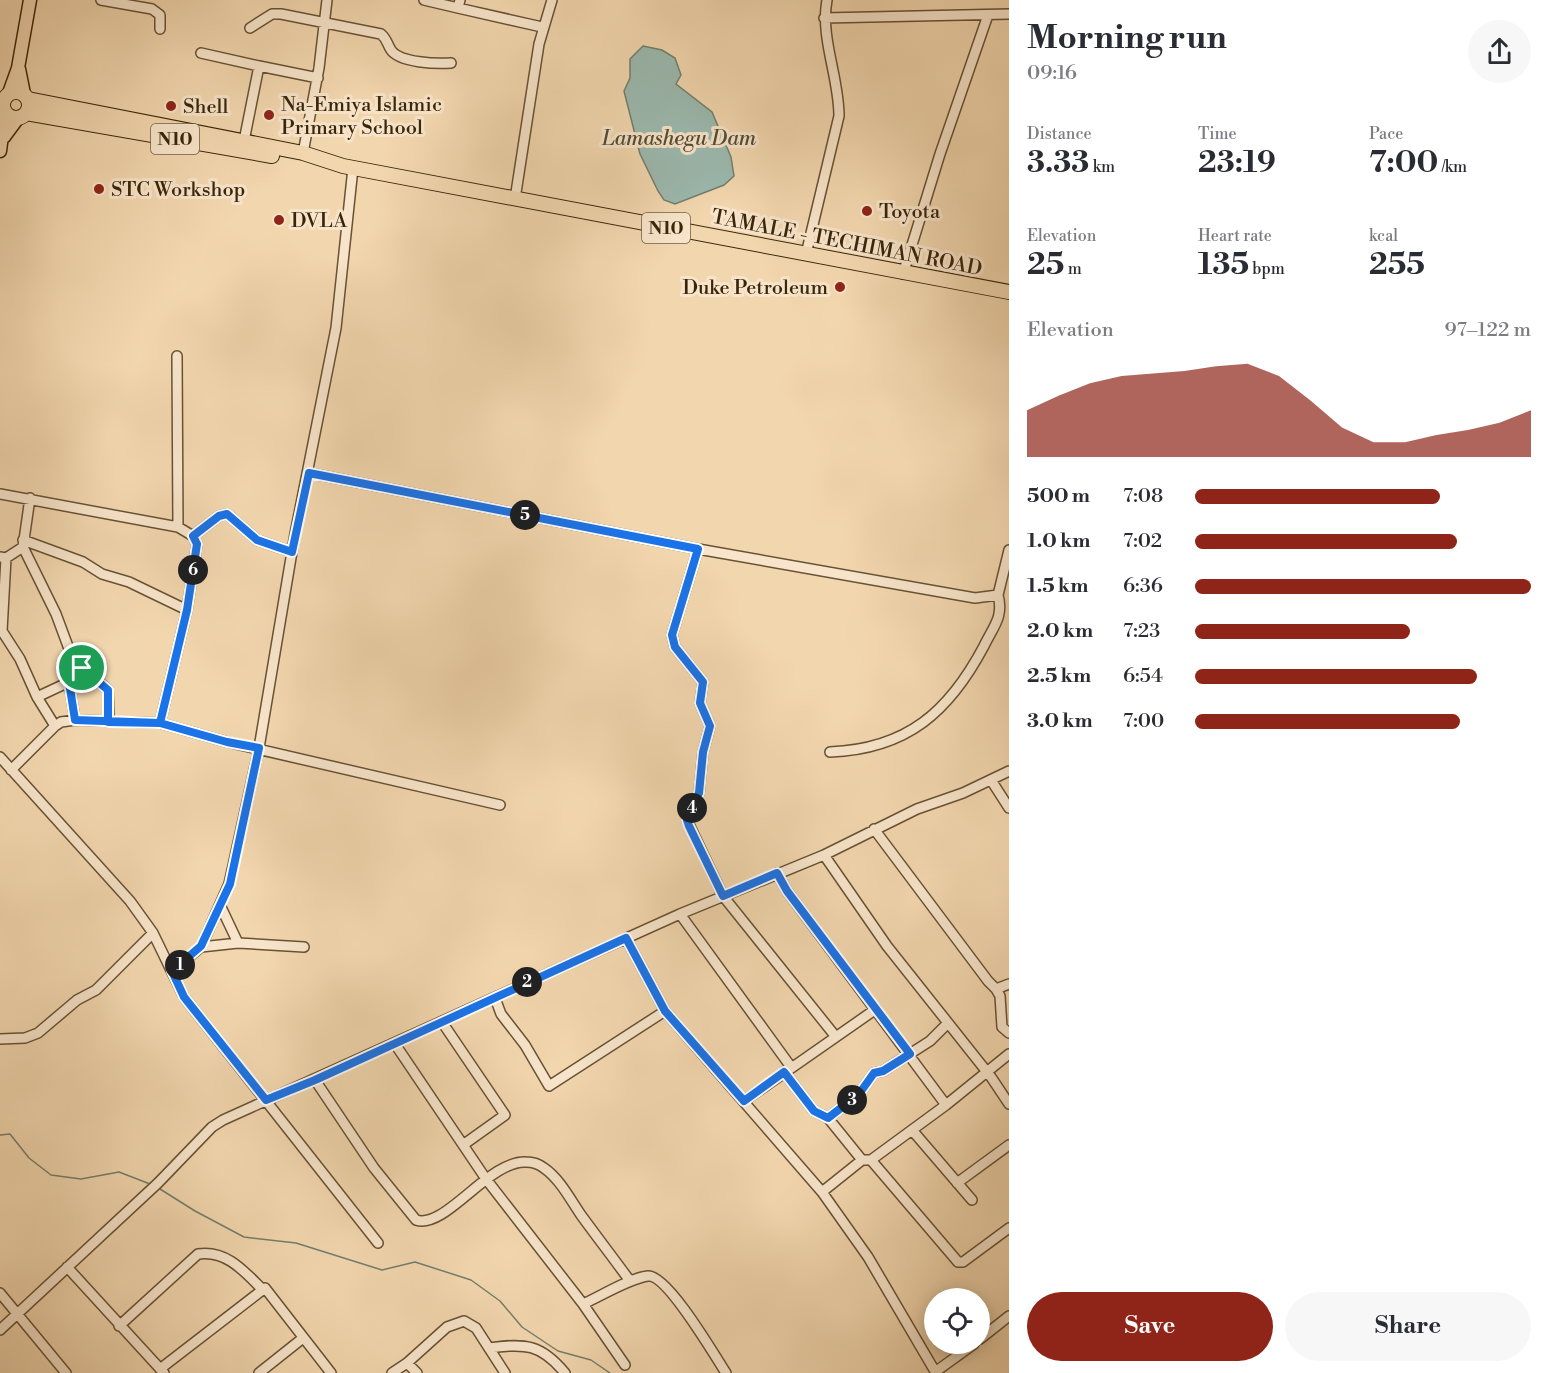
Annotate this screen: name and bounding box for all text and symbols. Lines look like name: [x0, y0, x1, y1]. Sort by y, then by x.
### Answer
text: Morning run: [1027, 18, 1227, 59]
button: share: [1468, 20, 1531, 83]
text: 09:16: [1027, 61, 1077, 86]
place label: Na-Emiya Islamic Primary School: [281, 93, 442, 141]
place label: Shell: [183, 95, 228, 120]
marker: Shell: [164, 99, 178, 113]
marker: Na-Emiya Islamic Primary School: [262, 108, 276, 122]
road number: N10: [151, 124, 199, 154]
text: Distance: [1027, 124, 1092, 144]
text: Time: [1198, 124, 1237, 144]
text: Pace: [1369, 124, 1403, 144]
water label: Lamashegu Dam: [601, 126, 757, 152]
text: 3.33: [1027, 144, 1089, 182]
text: 23:19: [1198, 144, 1276, 182]
text: 7:00: [1369, 144, 1438, 182]
text: km: [1089, 157, 1115, 177]
text: /km: [1438, 157, 1467, 177]
place label: STC Workshop: [111, 178, 245, 203]
marker: STC Workshop: [92, 182, 106, 196]
place label: Toyota: [879, 200, 941, 225]
marker: Toyota: [860, 204, 874, 218]
street label: TAMALE - TECHIMAN ROAD: [709, 205, 984, 282]
place label: DVLA: [291, 209, 348, 234]
marker: DVLA: [272, 213, 286, 227]
road number: N10: [642, 213, 690, 243]
text: Elevation: [1027, 226, 1096, 246]
text: Heart rate: [1198, 226, 1272, 246]
text: kcal: [1369, 226, 1398, 246]
text: 25: [1027, 246, 1064, 284]
text: 135: [1198, 246, 1249, 284]
text: 255: [1369, 246, 1425, 284]
text: m: [1064, 259, 1082, 279]
text: bpm: [1249, 259, 1285, 279]
place label: Duke Petroleum: [682, 276, 828, 301]
marker: Duke Petroleum: [833, 280, 847, 294]
text: Elevation: [1027, 318, 1114, 343]
text: 97–122 m: [1445, 318, 1531, 343]
text: 500 m: [1027, 484, 1090, 509]
text: 7:08: [1123, 484, 1163, 509]
pin: 5: [510, 500, 540, 530]
text: 5: [520, 505, 530, 525]
text: 1.0 km: [1027, 529, 1091, 554]
text: 7:02: [1123, 529, 1162, 554]
pin: 6: [178, 555, 208, 585]
text: 6: [188, 560, 198, 580]
text: 1.5 km: [1027, 574, 1088, 599]
text: 6:36: [1123, 574, 1163, 599]
text: 2.0 km: [1027, 619, 1093, 644]
text: 7:23: [1123, 619, 1160, 644]
pin: [56, 642, 107, 693]
icon: arrive: [65, 651, 98, 684]
text: 2.5 km: [1027, 664, 1091, 689]
text: 6:54: [1123, 664, 1163, 689]
text: 3.0 km: [1027, 709, 1093, 734]
text: 7:00: [1123, 709, 1164, 734]
pin: 4: [677, 793, 707, 823]
text: 4: [687, 798, 697, 818]
pin: 1: [165, 950, 195, 980]
text: 1: [176, 955, 184, 975]
pin: 2: [512, 967, 542, 997]
text: 2: [522, 972, 532, 992]
pin: 3: [837, 1085, 867, 1115]
text: 3: [847, 1090, 857, 1110]
map controls: [924, 1288, 990, 1354]
button: locate: [924, 1288, 990, 1354]
button: Save: [1027, 1292, 1273, 1361]
button: Share: [1285, 1292, 1531, 1361]

